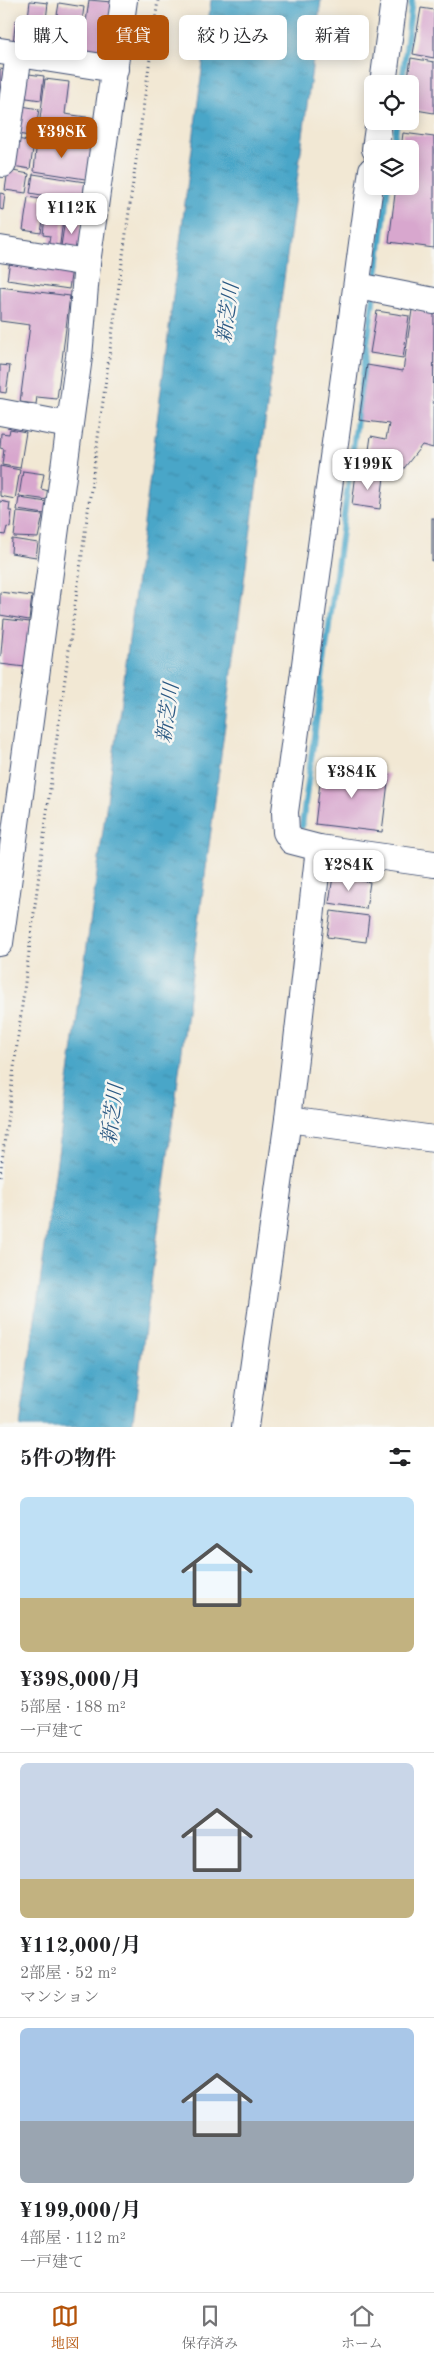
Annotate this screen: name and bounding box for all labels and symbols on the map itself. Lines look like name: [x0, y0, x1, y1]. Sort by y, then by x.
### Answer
pin: ¥398K: [27, 116, 97, 159]
pin: ¥112K: [37, 192, 107, 235]
water label: 新芝川: [213, 280, 243, 344]
pin: ¥199K: [333, 448, 403, 491]
water label: 新芝川: [153, 680, 183, 744]
pin: ¥384K: [317, 756, 387, 799]
pin: ¥284K: [314, 850, 384, 892]
water label: 新芝川: [98, 1081, 128, 1145]

